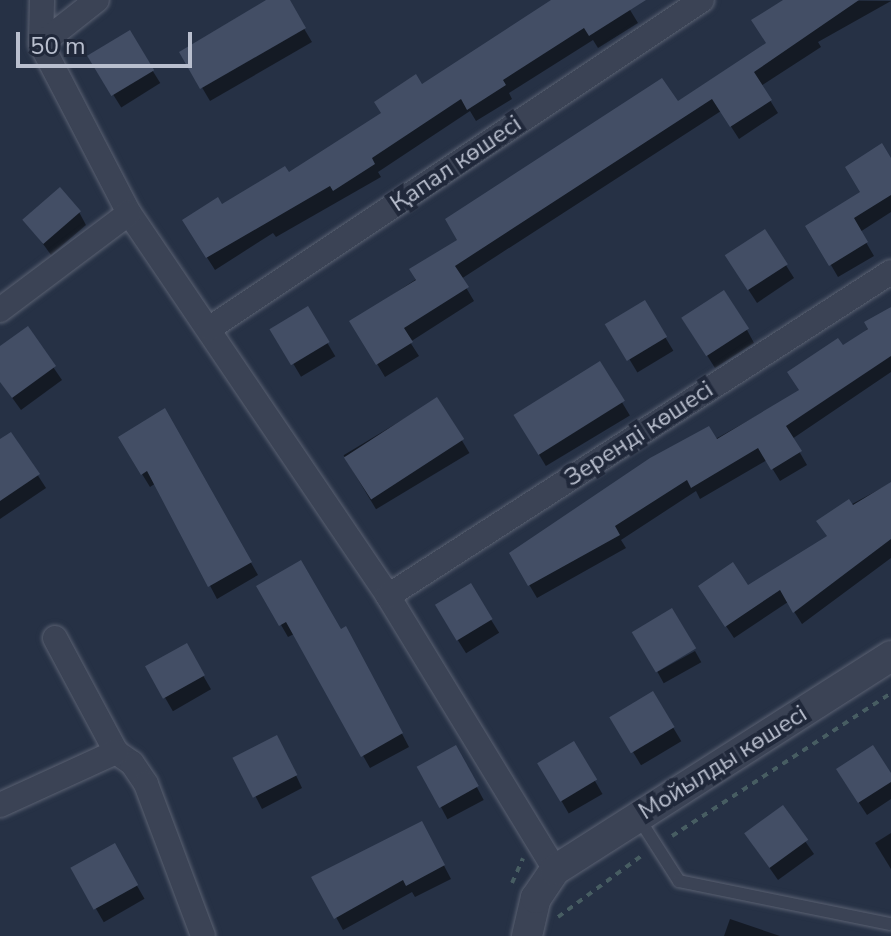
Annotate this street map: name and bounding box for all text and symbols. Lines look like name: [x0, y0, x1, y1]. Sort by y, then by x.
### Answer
scale bar: [20, 16, 196, 66]
text: 50 m: [30, 30, 86, 62]
street label: Қапал көшесі: [385, 110, 527, 218]
street label: Зеренді көшесі: [559, 375, 719, 493]
street label: Мойылды көшесі: [634, 700, 812, 826]

